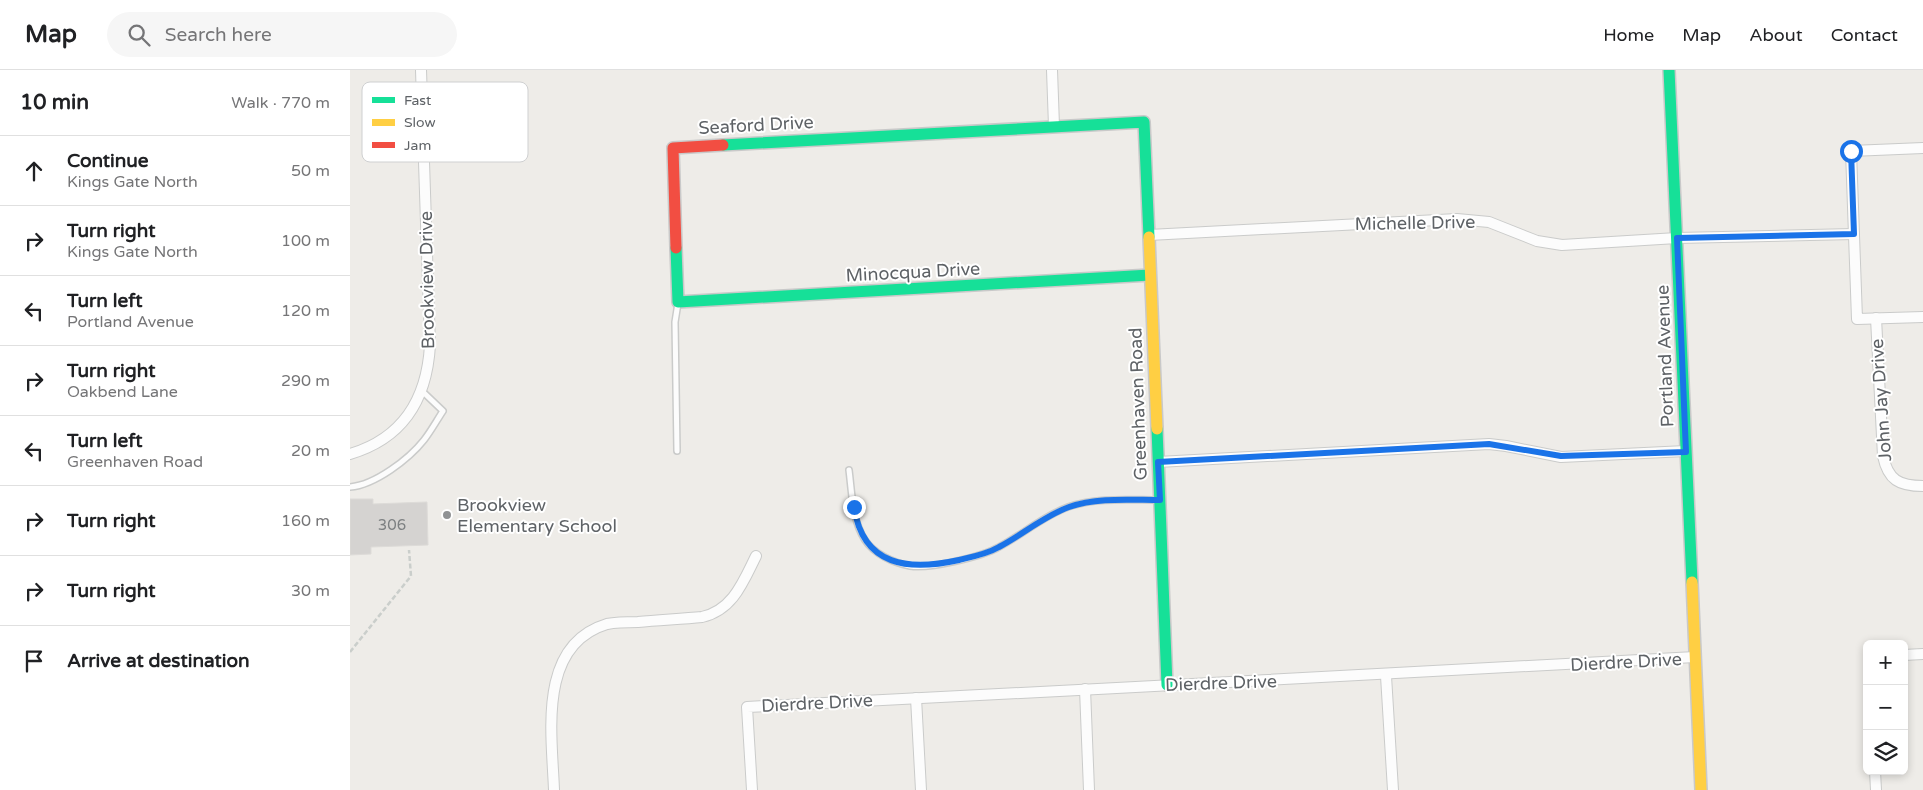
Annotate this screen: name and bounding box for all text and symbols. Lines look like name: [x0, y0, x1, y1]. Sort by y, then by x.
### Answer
search box: [107, 12, 457, 57]
text: Map: [25, 20, 77, 49]
icon: search: [125, 21, 153, 49]
text: Search here: [165, 24, 272, 46]
text: Home: [1603, 24, 1654, 46]
text: Map: [1682, 24, 1721, 46]
text: About: [1749, 24, 1803, 46]
text: Contact: [1831, 24, 1898, 46]
legend: [362, 82, 528, 162]
text: 10 min: [20, 90, 89, 115]
text: Fast: [404, 92, 432, 109]
text: Walk · 770 m: [231, 93, 330, 113]
street label: Seaford Drive: [698, 111, 814, 139]
text: Slow: [404, 114, 436, 131]
text: Jam: [404, 137, 431, 154]
route start: [1840, 140, 1863, 163]
text: Continue: [67, 150, 149, 172]
icon: ahead: [20, 157, 48, 185]
text: 50 m: [291, 161, 330, 181]
text: Kings Gate North: [67, 172, 198, 192]
street label: Brookview Drive: [415, 211, 439, 349]
street label: Michelle Drive: [1355, 211, 1475, 235]
text: Turn right: [67, 220, 155, 242]
icon: right: [20, 227, 48, 255]
text: 100 m: [281, 231, 330, 251]
text: Kings Gate North: [67, 242, 198, 262]
street label: Minocqua Drive: [845, 257, 981, 287]
street label: Portland Avenue: [1652, 284, 1678, 428]
text: Turn left: [67, 290, 143, 312]
icon: left: [20, 297, 48, 325]
text: 120 m: [281, 301, 330, 321]
text: Portland Avenue: [67, 312, 194, 332]
street label: Greenhaven Road: [1124, 327, 1152, 481]
street label: John Jay Drive: [1866, 338, 1896, 462]
text: Turn right: [67, 360, 155, 382]
icon: right: [20, 367, 48, 395]
text: 290 m: [281, 371, 330, 391]
text: Oakbend Lane: [67, 382, 178, 402]
text: Turn left: [67, 430, 143, 452]
icon: left: [20, 437, 48, 465]
text: 20 m: [291, 441, 330, 461]
text: Greenhaven Road: [67, 452, 203, 472]
place label: Brookview Elementary School: [457, 494, 617, 537]
route end: [843, 496, 866, 519]
icon: right: [20, 507, 48, 535]
marker: Brookview Elementary School: [441, 509, 453, 521]
text: Turn right: [67, 510, 155, 532]
text: 160 m: [281, 511, 330, 531]
house number: 306: [378, 516, 406, 534]
icon: right: [20, 577, 48, 605]
text: Turn right: [67, 580, 155, 602]
text: 30 m: [291, 581, 330, 601]
map controls: [1863, 640, 1908, 775]
button: +: [1863, 640, 1908, 685]
icon: arrive: [20, 647, 48, 675]
street label: Dierdre Drive: [1570, 648, 1682, 676]
text: Arrive at destination: [67, 650, 250, 672]
street label: Dierdre Drive: [1165, 670, 1277, 696]
button: −: [1863, 685, 1908, 730]
street label: Dierdre Drive: [761, 689, 873, 717]
button: layers: [1863, 730, 1908, 775]

